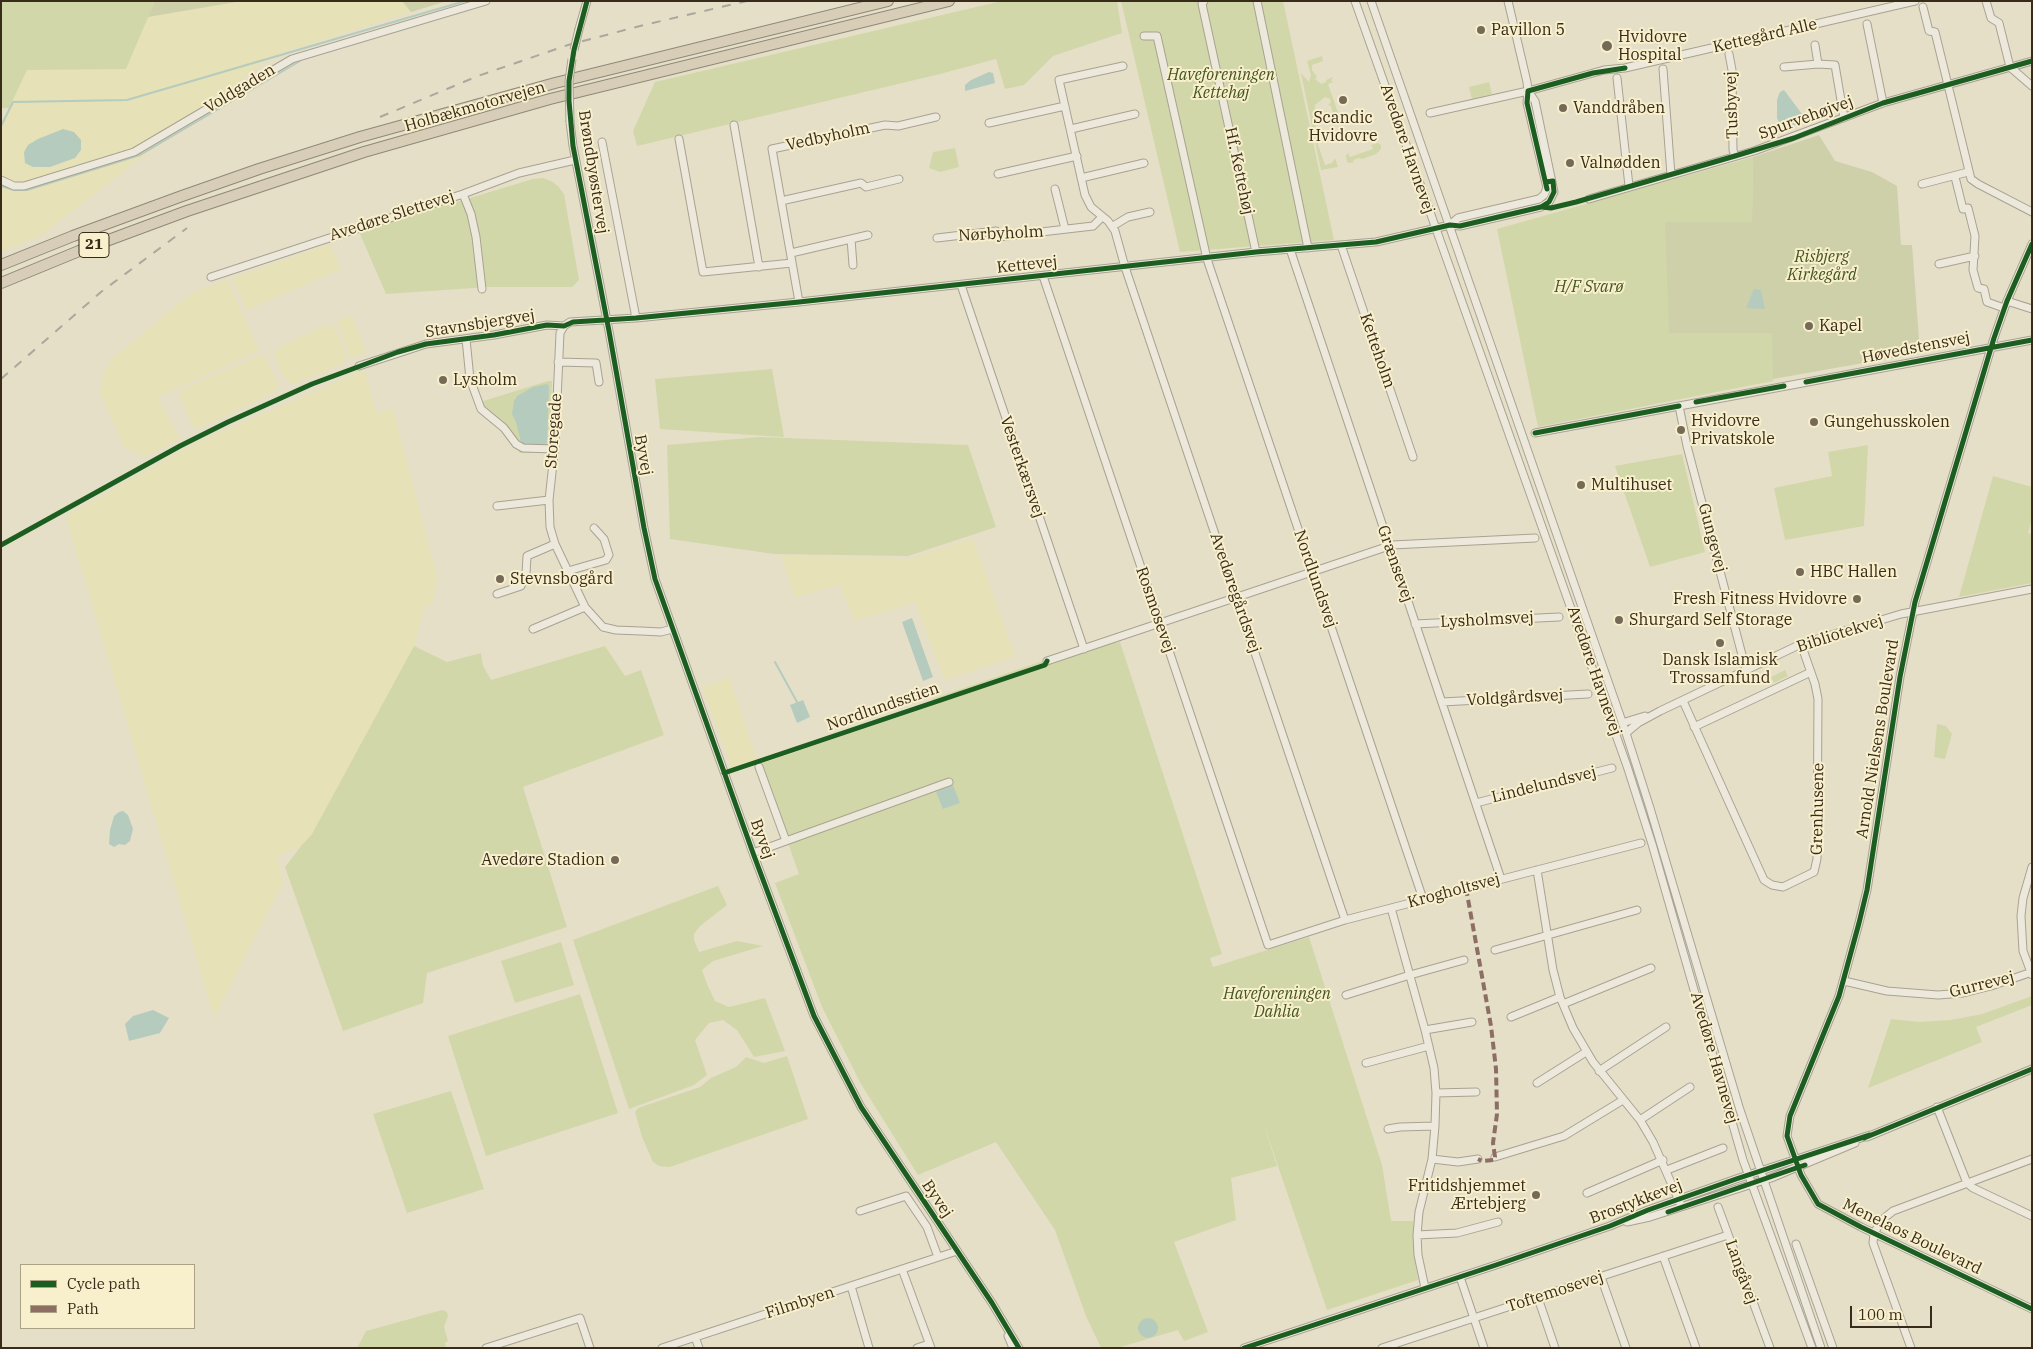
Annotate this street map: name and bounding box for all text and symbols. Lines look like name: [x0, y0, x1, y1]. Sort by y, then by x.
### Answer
street label: Kettegård Alle: [1711, 15, 1819, 57]
place label: Pavillon 5: [1491, 20, 1565, 40]
marker: Pavillon 5: [1475, 24, 1487, 36]
place label: Hvidovre Hospital: [1618, 27, 1687, 65]
marker: Hvidovre Hospital: [1600, 39, 1614, 53]
street label: Voldgaden: [201, 60, 279, 118]
park label: Haveforeningen Kettehøj: [1167, 65, 1275, 103]
street label: Tusbyvej: [1721, 71, 1743, 139]
street label: Holbækmotorvejen: [402, 78, 548, 136]
street label: Avedøre Havnevej: [1376, 82, 1438, 216]
street label: Spurvehøjvej: [1756, 92, 1856, 144]
marker: Scandic Hvidovre: [1337, 94, 1349, 106]
place label: Vanddråben: [1573, 98, 1665, 118]
marker: Vanddråben: [1557, 102, 1569, 114]
place label: Scandic Hvidovre: [1309, 108, 1377, 146]
street label: Brøndbyøstervej: [574, 109, 612, 235]
street label: Vedbyholm: [784, 119, 872, 155]
street label: Hf. Kettehøj: [1220, 125, 1258, 217]
place label: Valnødden: [1580, 153, 1661, 173]
marker: Valnødden: [1564, 157, 1576, 169]
street label: Avedøre Slettevej: [327, 187, 457, 245]
street label: Nørbyholm: [958, 222, 1044, 246]
road number: 21: [79, 232, 109, 258]
park label: Risbjerg Kirkegård: [1787, 247, 1857, 285]
street label: Kettevej: [996, 252, 1058, 278]
park label: H/F Svarø: [1554, 277, 1624, 297]
street label: Stavnsbjergvej: [424, 306, 536, 342]
street label: Ketteholm: [1355, 311, 1399, 391]
place label: Kapel: [1819, 316, 1862, 336]
marker: Kapel: [1803, 320, 1815, 332]
street label: Høvedstensvej: [1860, 328, 1972, 368]
place label: Lysholm: [453, 370, 517, 390]
marker: Lysholm: [437, 374, 449, 386]
street label: Storegade: [542, 393, 566, 469]
place label: Hvidovre Privatskole: [1691, 411, 1775, 449]
place label: Gungehusskolen: [1824, 412, 1950, 432]
street label: Vesterkærsvej: [996, 414, 1048, 520]
marker: Gungehusskolen: [1808, 416, 1820, 428]
marker: Hvidovre Privatskole: [1675, 424, 1687, 436]
street label: Byvej: [630, 433, 656, 477]
place label: Multihuset: [1591, 475, 1672, 495]
marker: Multihuset: [1575, 479, 1587, 491]
street label: Gungevej: [1694, 501, 1730, 575]
street label: Grænsevej: [1373, 523, 1417, 605]
street label: Nordlundsvej: [1289, 527, 1341, 631]
street label: Avedøregårdsvej: [1205, 530, 1265, 656]
place label: HBC Hallen: [1810, 562, 1897, 582]
street label: Rosmosevej: [1131, 564, 1179, 656]
marker: HBC Hallen: [1794, 566, 1806, 578]
place label: Stevnsbogård: [510, 569, 613, 589]
marker: Stevnsbogård: [494, 573, 506, 585]
place label: Fresh Fitness Hvidovre: [1673, 589, 1847, 609]
marker: Fresh Fitness Hvidovre: [1851, 593, 1863, 605]
street label: Avedøre Havnevej: [1563, 604, 1625, 738]
street label: Lysholmsvej: [1440, 608, 1534, 632]
place label: Shurgard Self Storage: [1629, 610, 1792, 630]
street label: Bibliotekvej: [1794, 611, 1886, 657]
marker: Shurgard Self Storage: [1613, 614, 1625, 626]
marker: Dansk Islamisk Trossamfund: [1714, 637, 1726, 649]
street label: Arnold Nielsens Boulevard: [1853, 638, 1903, 840]
place label: Dansk Islamisk Trossamfund: [1662, 650, 1778, 688]
street label: Nordlundsstien: [824, 679, 942, 735]
street label: Voldgårdsvej: [1466, 686, 1564, 710]
street label: Lindelundsvej: [1490, 763, 1598, 807]
street label: Grenhusene: [1808, 763, 1828, 855]
street label: Byvej: [746, 816, 778, 862]
place label: Avedøre Stadion: [481, 850, 605, 870]
marker: Avedøre Stadion: [609, 854, 621, 866]
street label: Krogholtsvej: [1406, 869, 1502, 913]
street label: Gurrevej: [1948, 968, 2016, 1002]
park label: Haveforeningen Dahlia: [1223, 984, 1331, 1022]
street label: Avedøre Havnevej: [1686, 990, 1742, 1126]
street label: Byvej: [917, 1176, 957, 1222]
place label: Fritidshjemmet Ærtebjerg: [1408, 1176, 1526, 1214]
street label: Brostykkevej: [1587, 1176, 1685, 1228]
marker: Fritidshjemmet Ærtebjerg: [1530, 1189, 1542, 1201]
street label: Menelaos Boulevard: [1839, 1195, 1985, 1279]
street label: Langåvej: [1720, 1237, 1762, 1307]
legend: [20, 1264, 195, 1329]
street label: Toftemosevej: [1504, 1267, 1606, 1317]
text: Cycle path: [67, 1274, 140, 1293]
street label: Filmbyen: [763, 1283, 837, 1323]
scale bar: [1853, 1296, 1936, 1328]
text: Path: [67, 1299, 99, 1318]
text: 100 m: [1858, 1305, 1903, 1324]

